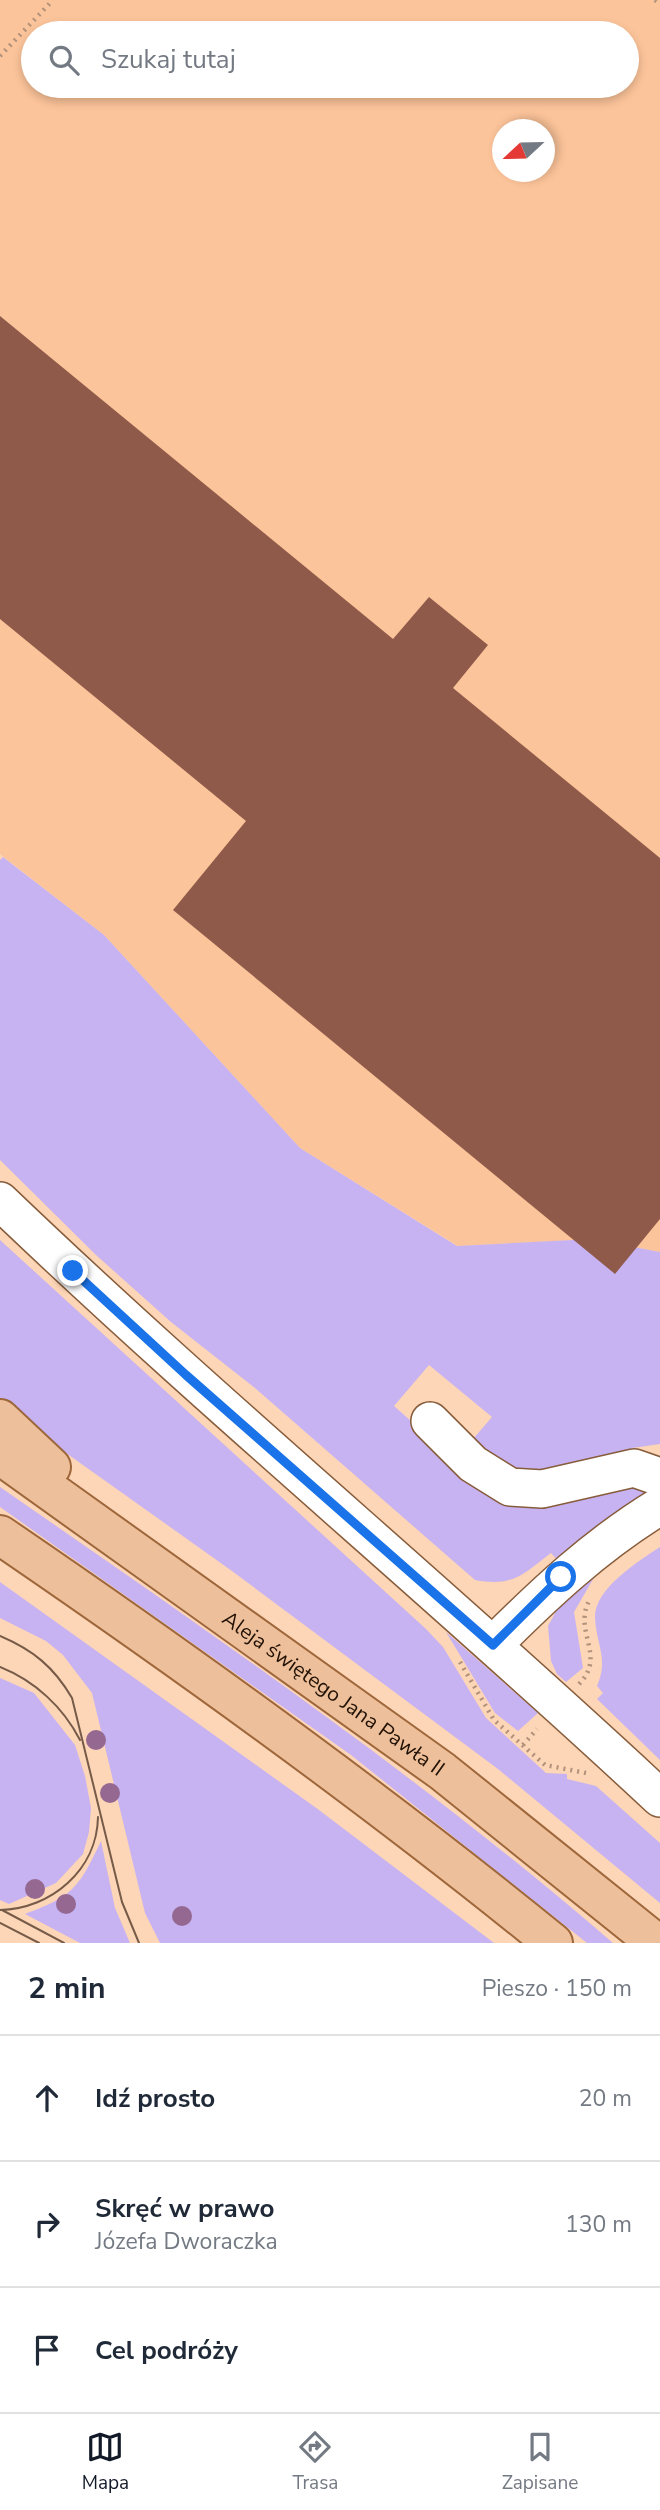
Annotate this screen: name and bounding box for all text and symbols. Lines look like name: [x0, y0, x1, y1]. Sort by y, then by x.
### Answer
search box: [21, 21, 639, 98]
icon: search: [45, 41, 83, 79]
text: Szukaj tutaj: [101, 42, 236, 77]
north arrow: [492, 119, 555, 182]
route end: [57, 1255, 88, 1286]
route start: [545, 1561, 576, 1592]
street label: Aleja świętego Jana Pawła II: [217, 1604, 450, 1783]
text: 2 min: [28, 1968, 106, 2009]
text: Pieszo · 150 m: [482, 1973, 632, 2004]
icon: ahead: [28, 2079, 66, 2117]
text: Idź prosto: [95, 2081, 215, 2116]
text: 20 m: [579, 2083, 632, 2114]
text: Skręć w prawo: [95, 2191, 275, 2226]
icon: right: [28, 2205, 66, 2243]
text: 130 m: [565, 2209, 632, 2240]
text: Józefa Dworaczka: [95, 2226, 278, 2257]
icon: arrive: [28, 2331, 66, 2369]
text: Cel podróży: [95, 2333, 238, 2368]
tab: Mapa: [82, 2428, 129, 2496]
tab: Trasa: [292, 2428, 338, 2496]
tab: Zapisane: [502, 2428, 578, 2496]

